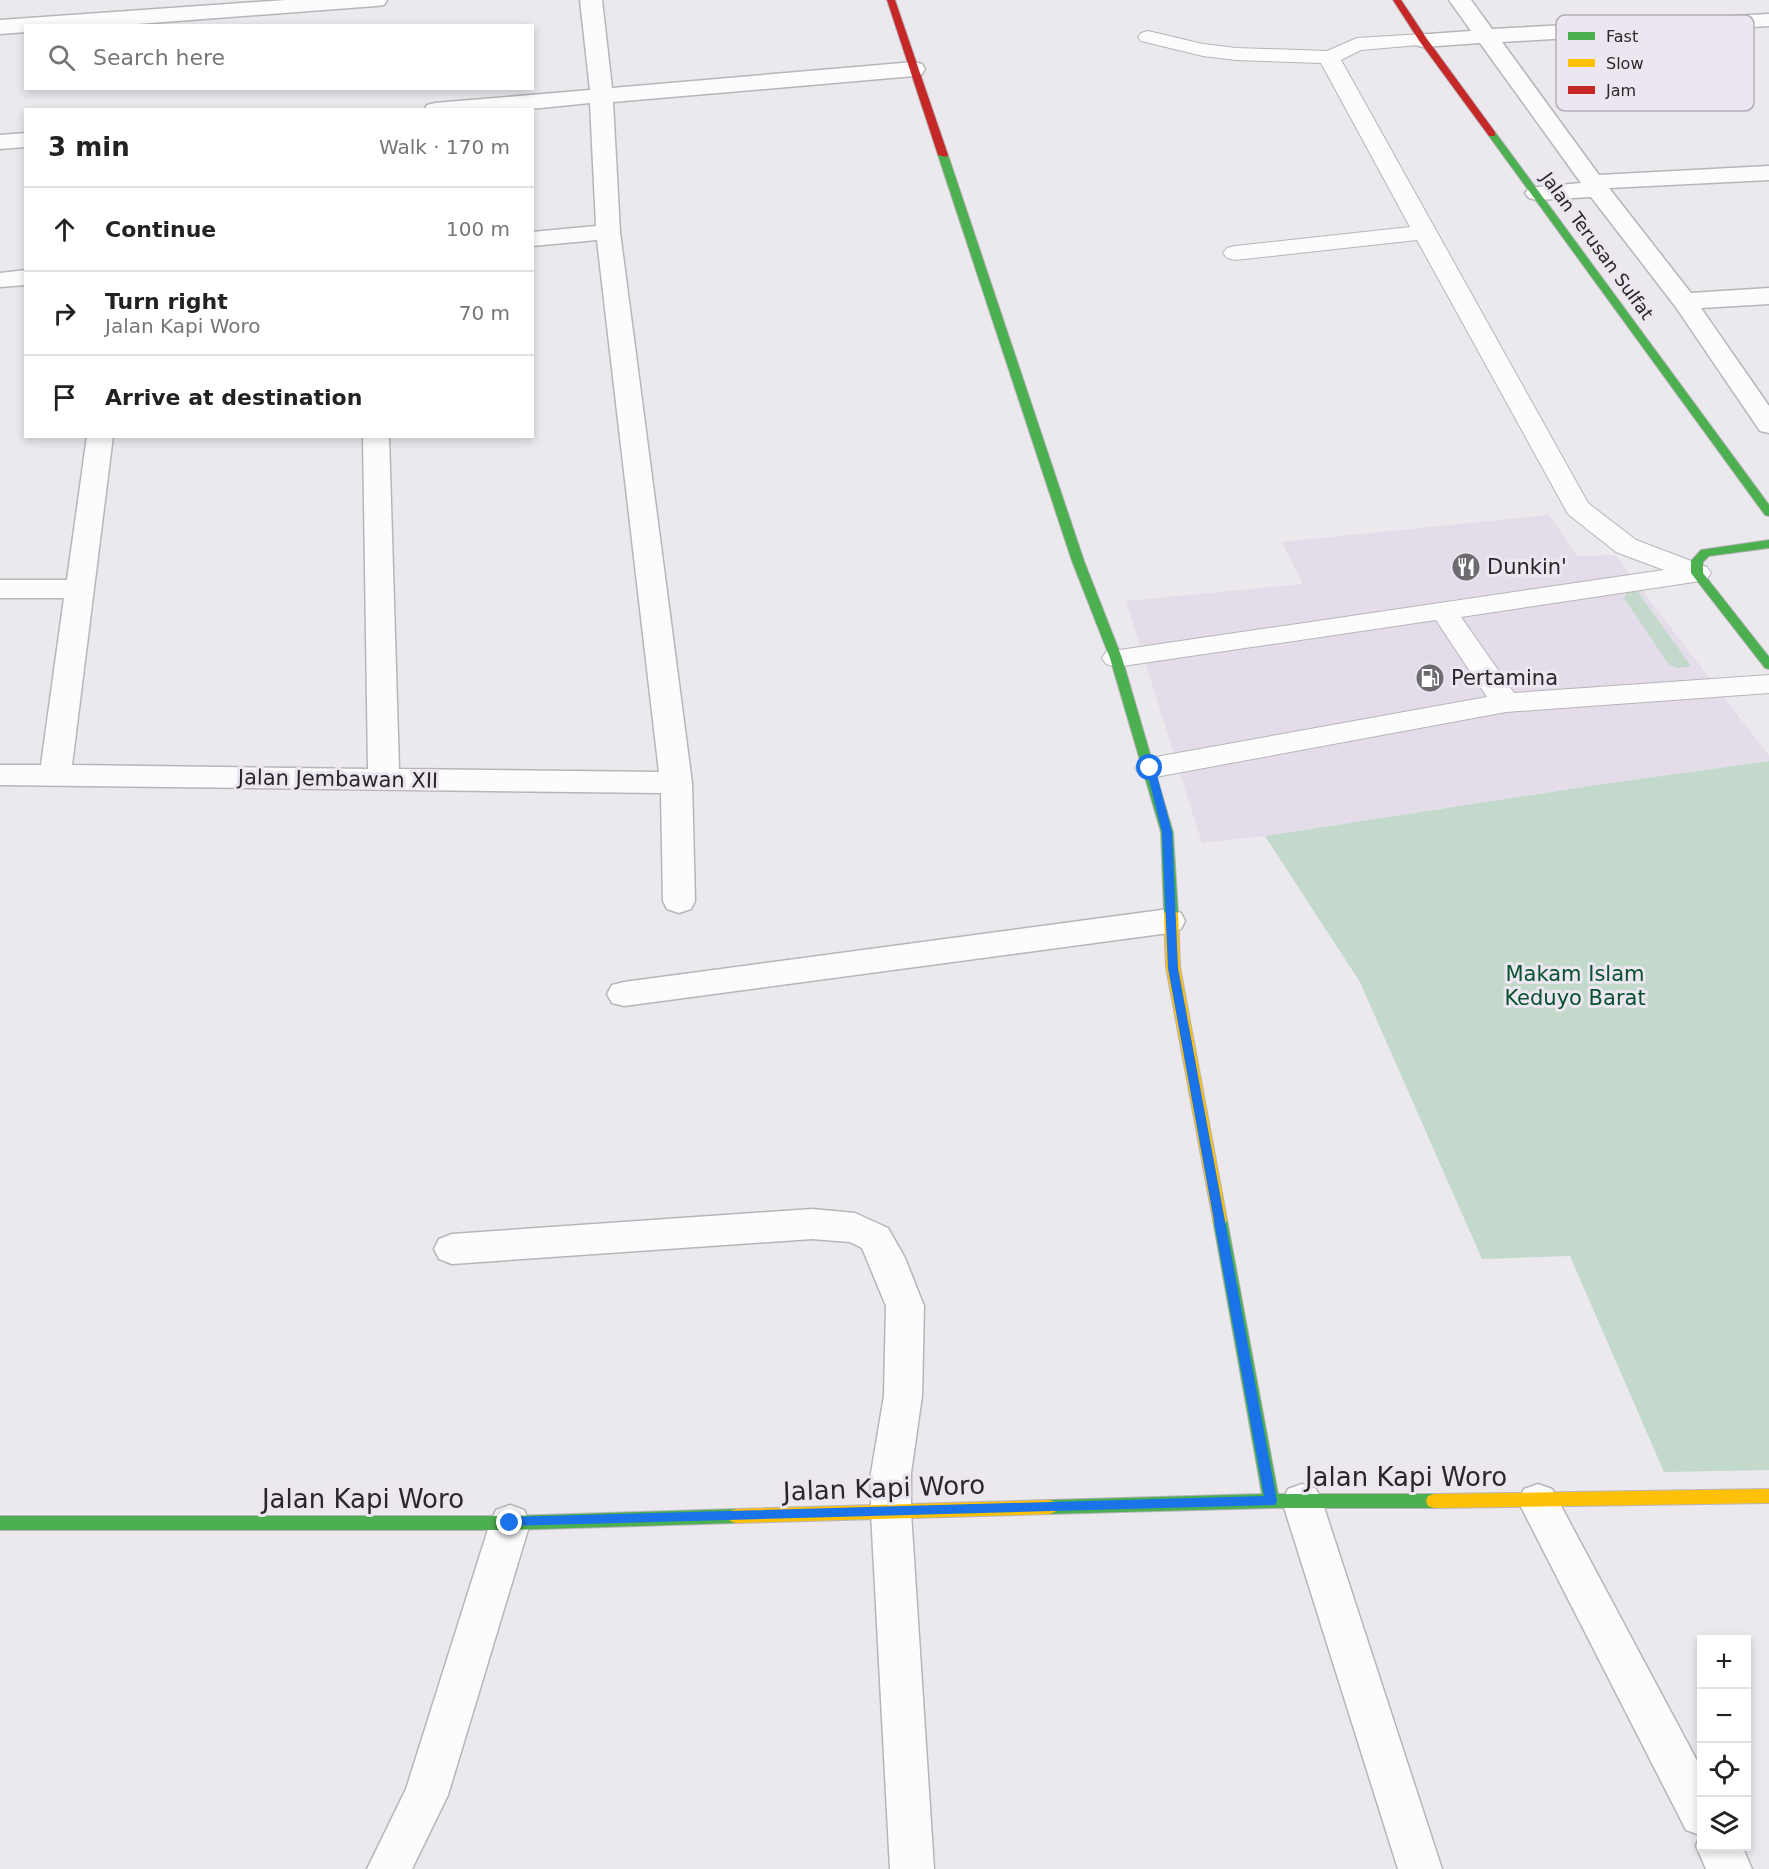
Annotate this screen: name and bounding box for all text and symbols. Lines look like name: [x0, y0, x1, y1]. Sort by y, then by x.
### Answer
legend: [1556, 15, 1754, 111]
search box: [24, 24, 534, 90]
text: Fast: [1606, 27, 1638, 46]
icon: search: [45, 41, 78, 74]
text: Search here: [93, 45, 225, 70]
text: Slow: [1606, 54, 1643, 73]
text: Jam: [1605, 81, 1636, 100]
text: 3 min: [48, 132, 130, 162]
text: Walk · 170 m: [379, 135, 510, 159]
street label: Jalan Terusan Sulfat: [1536, 167, 1658, 324]
icon: ahead: [48, 213, 81, 246]
text: Continue: [105, 217, 216, 242]
text: 100 m: [446, 217, 510, 241]
text: Turn right: [105, 289, 228, 314]
icon: right: [48, 297, 81, 330]
text: 70 m: [459, 301, 510, 325]
text: Jalan Kapi Woro: [105, 314, 261, 338]
icon: arrive: [48, 381, 81, 414]
text: Arrive at destination: [105, 385, 362, 410]
restaurant icon: Dunkin': [1450, 551, 1482, 583]
place label: Dunkin': [1487, 555, 1567, 579]
fuel station icon: Pertamina: [1414, 662, 1446, 694]
place label: Pertamina: [1451, 666, 1558, 690]
route start: [1136, 754, 1162, 780]
street label: Jalan Jembawan XII: [236, 765, 438, 793]
park label: Makam Islam Keduyo Barat: [1504, 962, 1646, 1010]
street label: Jalan Kapi Woro: [1303, 1462, 1507, 1492]
street label: Jalan Kapi Woro: [780, 1469, 986, 1507]
street label: Jalan Kapi Woro: [260, 1484, 464, 1514]
route end: [496, 1509, 522, 1535]
map controls: [1697, 1635, 1751, 1851]
button: +: [1697, 1635, 1751, 1689]
button: −: [1697, 1689, 1751, 1743]
button: locate: [1697, 1743, 1751, 1797]
button: layers: [1697, 1797, 1751, 1851]

